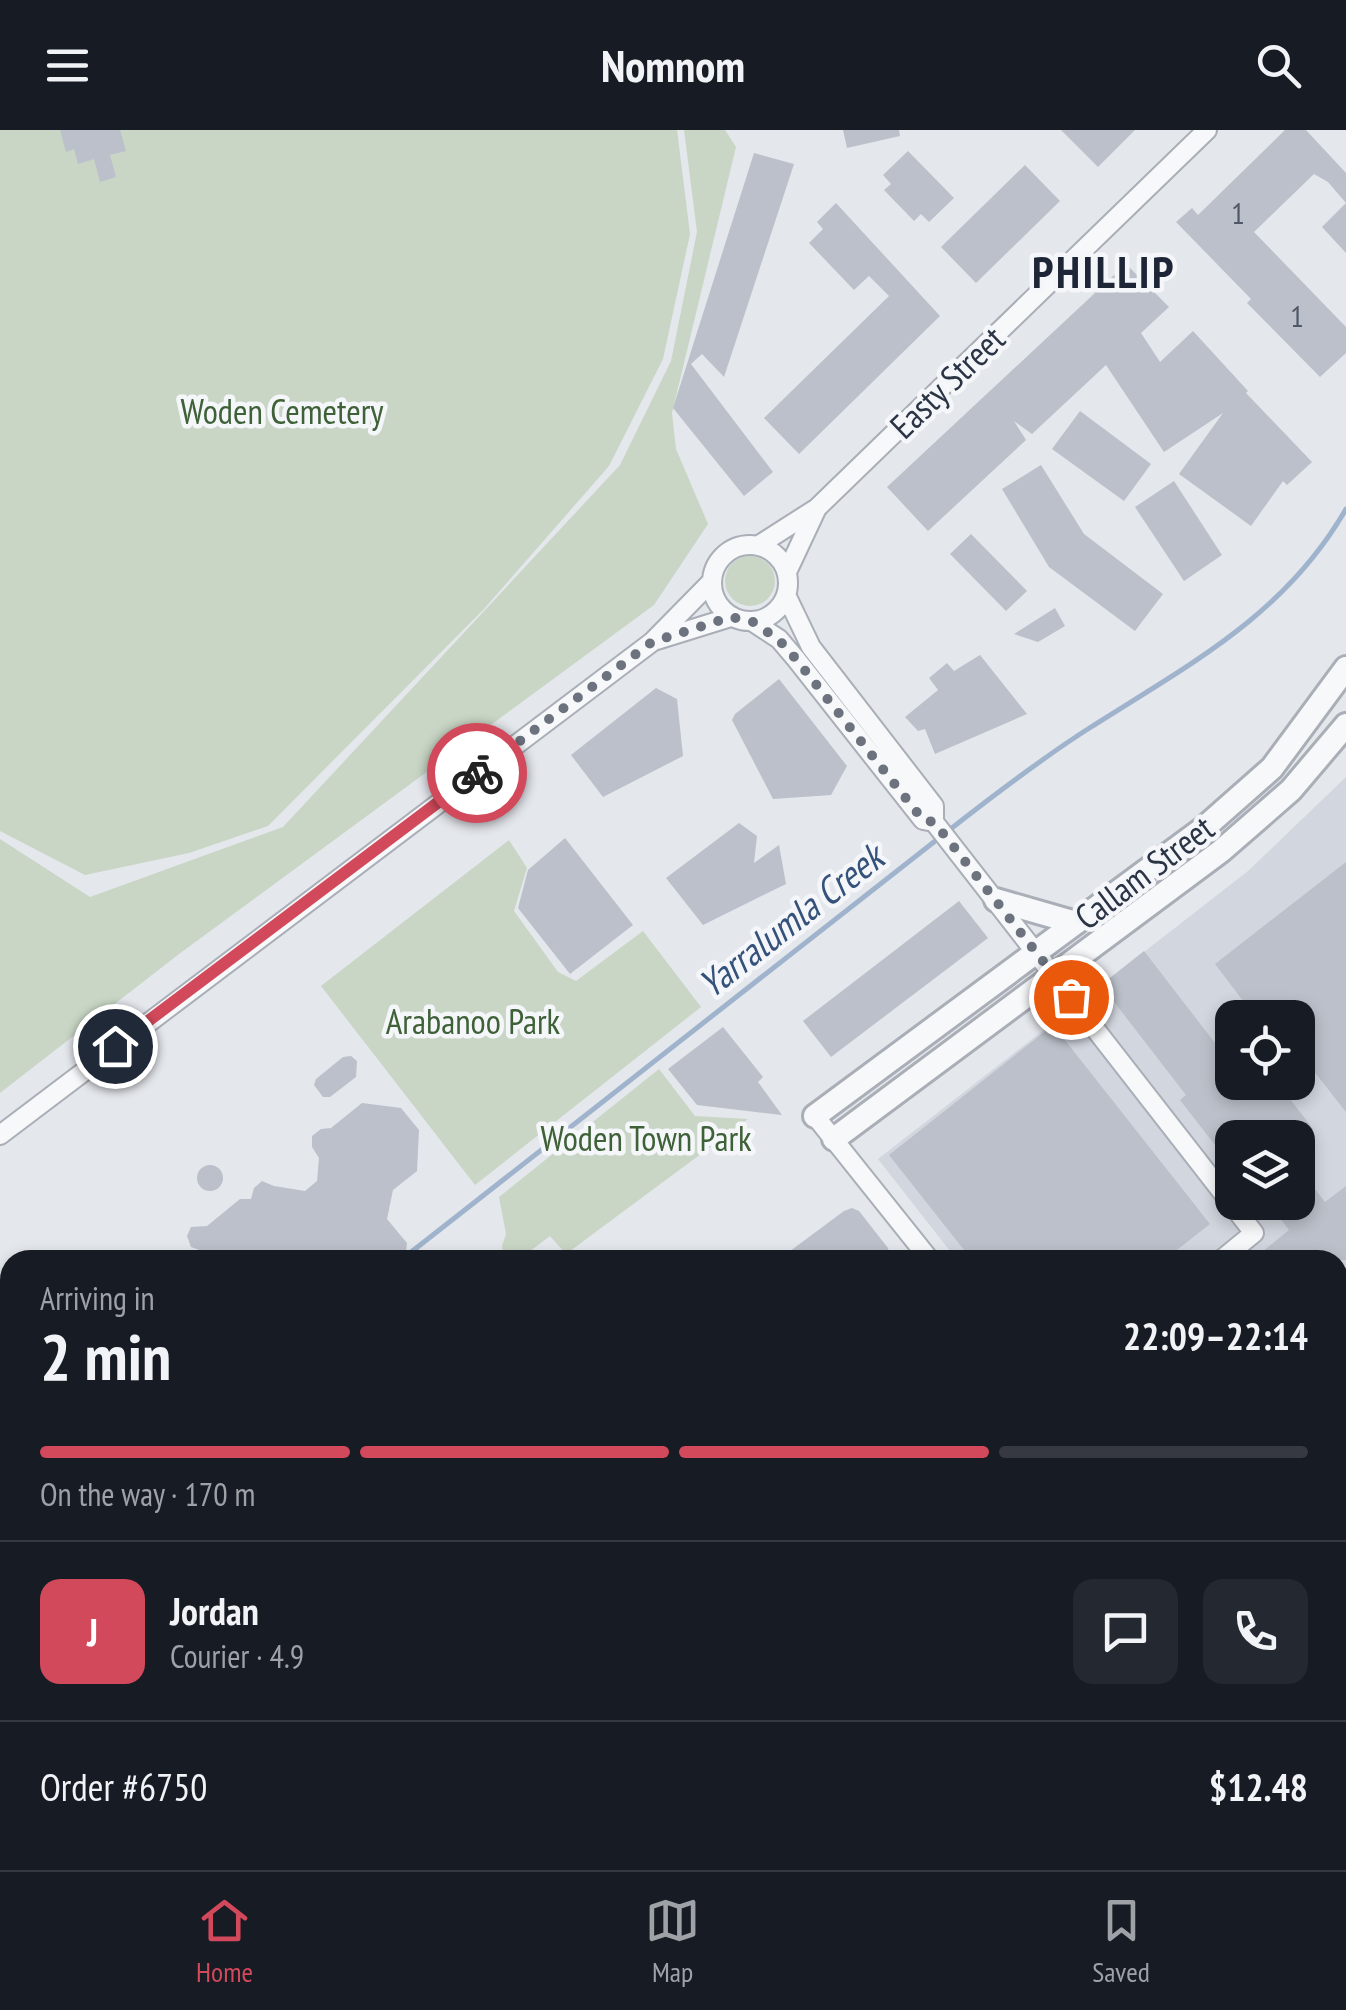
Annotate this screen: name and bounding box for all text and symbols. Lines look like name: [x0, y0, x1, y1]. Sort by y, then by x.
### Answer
text: Nomnom: [601, 36, 745, 94]
icon: menu: [40, 38, 95, 93]
icon: search: [1251, 38, 1306, 93]
house number: 1: [1231, 193, 1245, 232]
district label: PHILLIP: [1032, 242, 1176, 300]
house number: 1: [1290, 296, 1304, 335]
street label: Easty Street: [880, 316, 1014, 448]
park label: Woden Cemetery: [180, 388, 384, 434]
courier: [427, 723, 527, 823]
icon: bike: [450, 746, 505, 801]
street label: Callam Street: [1065, 804, 1223, 939]
water label: Yarralumla Creek: [688, 830, 896, 1008]
pin: [1029, 955, 1114, 1040]
icon: bag: [1044, 970, 1099, 1025]
park label: Arabanoo Park: [386, 998, 561, 1044]
map controls: [1215, 1000, 1315, 1220]
button: locate: [1215, 1000, 1315, 1100]
pin: [73, 1004, 158, 1089]
icon: home: [88, 1019, 143, 1074]
park label: Woden Town Park: [540, 1115, 752, 1161]
button: layers: [1215, 1120, 1315, 1220]
text: Arriving in: [40, 1277, 155, 1319]
text: 22:09–22:14: [1123, 1311, 1308, 1360]
text: 2 min: [40, 1314, 171, 1398]
text: On the way · 170 m: [40, 1473, 255, 1515]
button: chat: [1073, 1579, 1178, 1684]
button: phone: [1203, 1579, 1308, 1684]
text: Jordan: [170, 1586, 259, 1635]
text: J: [87, 1607, 98, 1656]
text: Courier · 4.9: [170, 1635, 304, 1677]
text: Order #6750: [40, 1762, 207, 1811]
text: $12.48: [1209, 1762, 1308, 1811]
tab: Home: [196, 1893, 253, 1990]
tab: Map: [645, 1893, 700, 1990]
tab: Saved: [1092, 1893, 1150, 1990]

